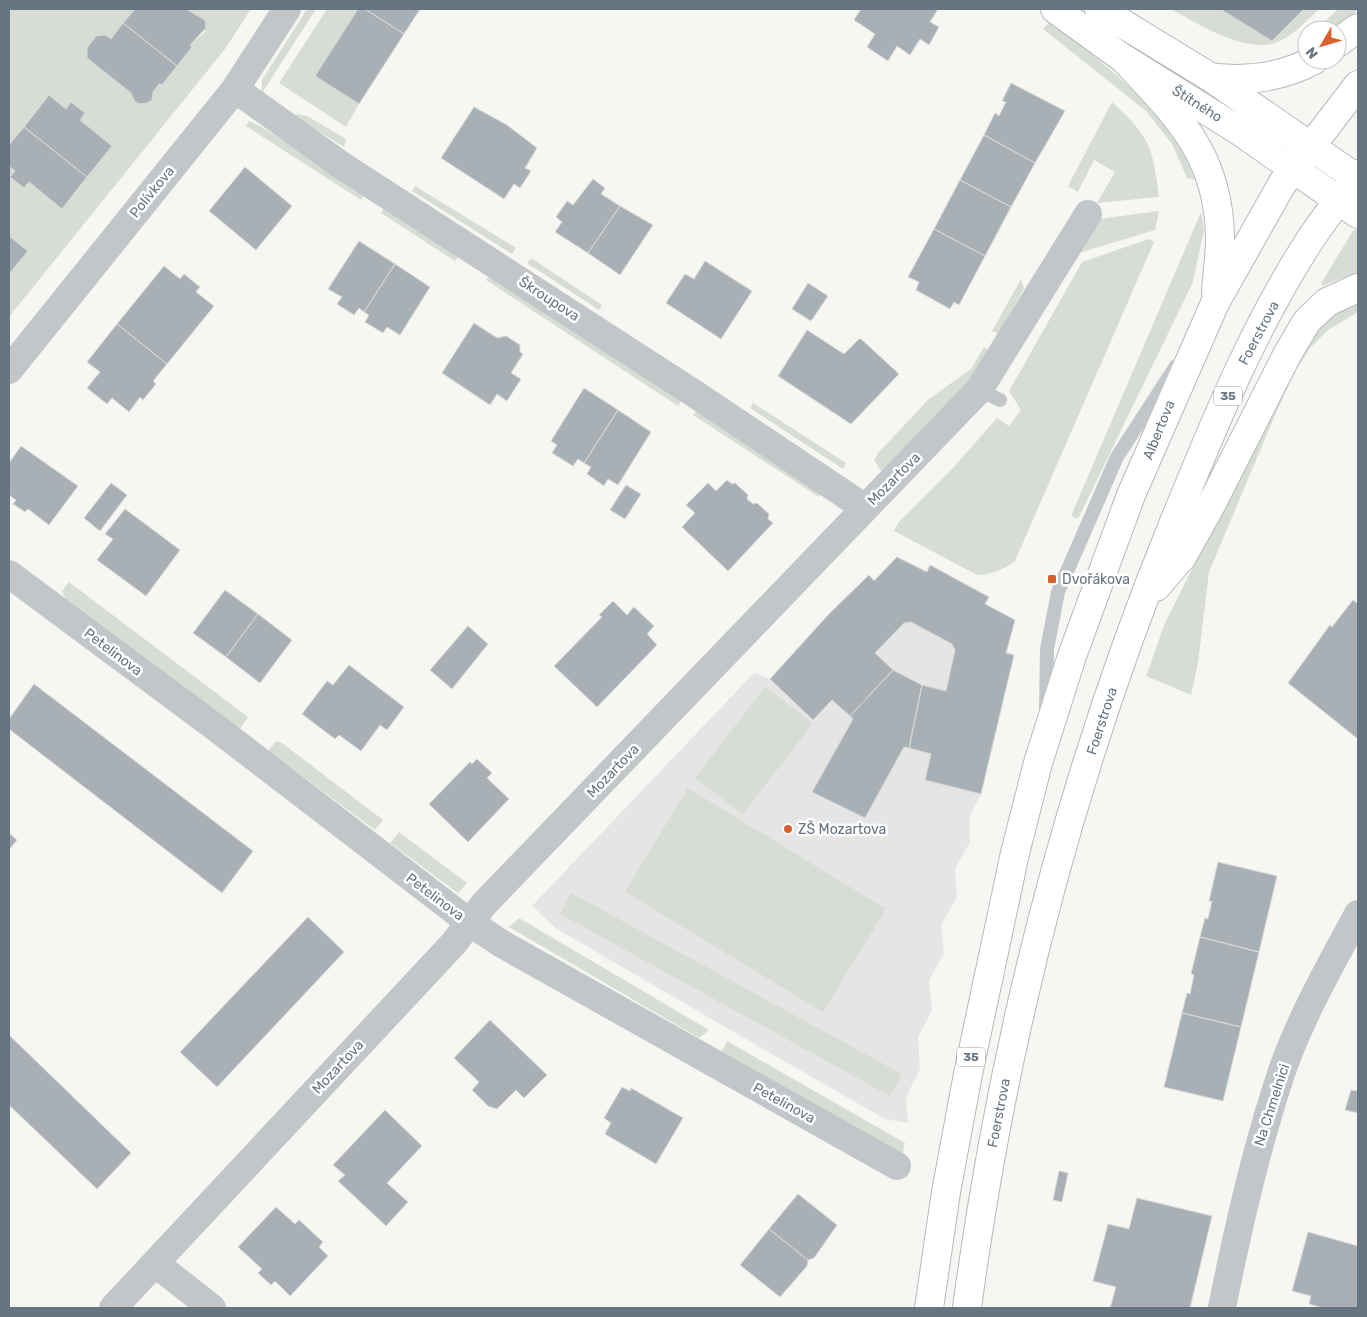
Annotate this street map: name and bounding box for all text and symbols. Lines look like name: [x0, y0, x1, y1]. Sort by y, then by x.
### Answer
north arrow: [1297, 20, 1347, 70]
text: N: [1302, 43, 1322, 62]
street label: Štítného: [1169, 81, 1226, 126]
street label: Polívkova: [126, 163, 178, 221]
street label: Škroupova: [515, 272, 583, 325]
street label: Foerstrova: [1235, 298, 1283, 368]
road number: 35: [1214, 386, 1242, 406]
street label: Albertova: [1139, 398, 1179, 462]
street label: Mozartova: [864, 449, 924, 509]
place label: Dvořákova: [1062, 571, 1130, 588]
marker: Dvořákova: [1046, 573, 1058, 585]
street label: Petelinova: [81, 625, 145, 679]
street label: Foerstrova: [1083, 685, 1121, 757]
street label: Mozartova: [583, 741, 643, 801]
place label: ZŠ Mozartova: [798, 820, 886, 838]
marker: ZŠ Mozartova: [782, 823, 794, 835]
street label: Petelinova: [403, 870, 467, 924]
street label: Mozartova: [309, 1036, 367, 1098]
road number: 35: [957, 1048, 985, 1066]
street label: Na Chmelnici: [1251, 1062, 1293, 1148]
street label: Foerstrova: [984, 1077, 1014, 1149]
street label: Petelinova: [750, 1079, 818, 1127]

